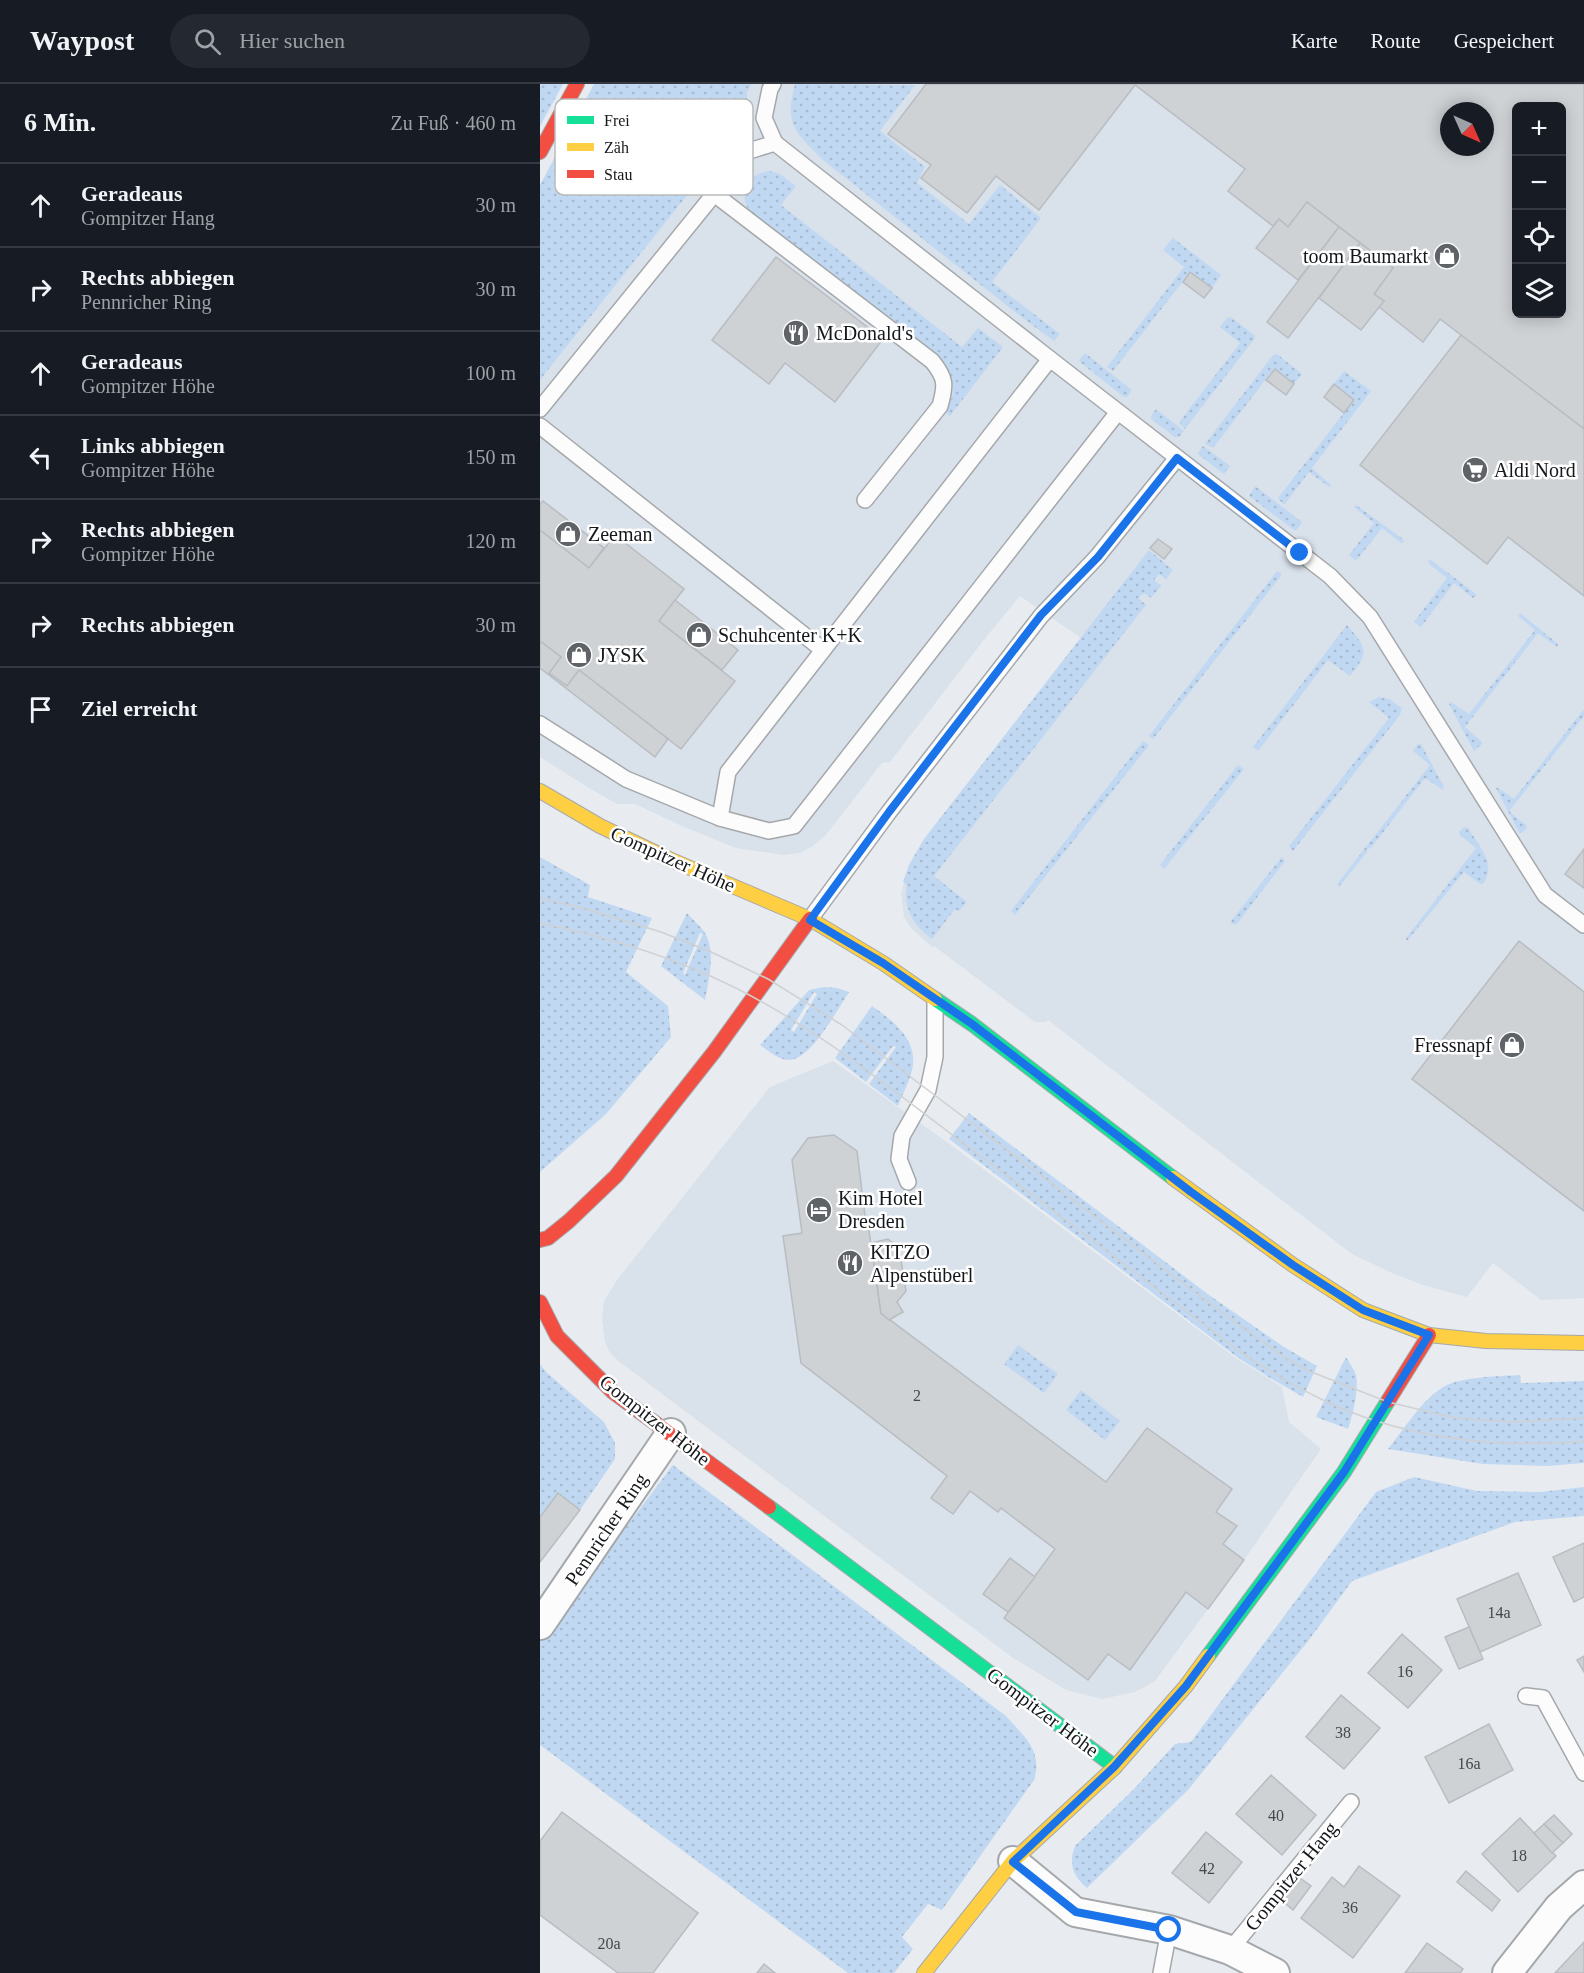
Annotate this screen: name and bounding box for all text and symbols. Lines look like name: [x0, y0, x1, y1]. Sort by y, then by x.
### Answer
search box: [170, 14, 590, 68]
text: Waypost: [30, 25, 134, 56]
icon: search: [191, 25, 224, 58]
text: Hier suchen: [239, 28, 345, 53]
text: Karte: [1291, 29, 1338, 53]
text: Route: [1371, 29, 1421, 53]
text: Gespeichert: [1454, 29, 1554, 53]
legend: [555, 99, 753, 195]
north arrow: [1440, 102, 1494, 156]
map controls: [1512, 102, 1566, 318]
button: +: [1512, 102, 1566, 156]
text: 6 Min.: [24, 108, 96, 137]
text: Zu Fuß · 460 m: [390, 112, 516, 134]
text: Frei: [604, 112, 630, 129]
text: Zäh: [604, 139, 629, 156]
button: −: [1512, 156, 1566, 210]
text: Stau: [604, 166, 632, 183]
text: Geradeaus: [81, 181, 182, 206]
icon: ahead: [24, 189, 57, 222]
text: 30 m: [475, 194, 516, 216]
text: Gompitzer Hang: [81, 207, 215, 229]
button: locate: [1512, 210, 1566, 264]
shop icon: toom Baumarkt: [1432, 241, 1462, 271]
place label: toom Baumarkt: [1303, 245, 1428, 267]
button: layers: [1512, 264, 1566, 318]
text: Rechts abbiegen: [81, 265, 234, 290]
icon: right: [24, 273, 57, 306]
text: 30 m: [475, 278, 516, 300]
text: Pennricher Ring: [81, 291, 212, 313]
restaurant icon: McDonald's: [781, 318, 811, 348]
place label: McDonald's: [816, 322, 913, 344]
text: Geradeaus: [81, 349, 182, 374]
icon: ahead: [24, 357, 57, 390]
text: 100 m: [465, 362, 516, 384]
text: Gompitzer Höhe: [81, 375, 215, 397]
text: Links abbiegen: [81, 433, 225, 458]
icon: left: [24, 441, 57, 474]
text: 150 m: [465, 446, 516, 468]
supermarket icon: Aldi Nord: [1460, 455, 1490, 485]
text: Gompitzer Höhe: [81, 459, 215, 481]
place label: Aldi Nord: [1494, 459, 1576, 481]
text: Rechts abbiegen: [81, 517, 234, 542]
shop icon: Zeeman: [553, 519, 583, 549]
place label: Zeeman: [588, 523, 652, 545]
icon: right: [24, 525, 57, 558]
text: 120 m: [465, 530, 516, 552]
route end: [1286, 539, 1312, 565]
text: Gompitzer Höhe: [81, 543, 215, 565]
icon: right: [24, 609, 57, 642]
text: Rechts abbiegen: [81, 612, 234, 637]
text: 30 m: [475, 614, 516, 636]
shop icon: Schuhcenter K+K: [684, 620, 714, 650]
place label: Schuhcenter K+K: [718, 624, 863, 646]
shop icon: JYSK: [564, 640, 594, 670]
place label: JYSK: [598, 644, 646, 666]
icon: arrive: [24, 693, 57, 726]
text: Ziel erreicht: [81, 696, 197, 721]
street label: Gompitzer Höhe: [607, 822, 739, 897]
shop icon: Fressnapf: [1497, 1030, 1527, 1060]
place label: Fressnapf: [1414, 1034, 1492, 1057]
place label: Kim Hotel Dresden: [838, 1187, 923, 1232]
hotel icon: Kim Hotel Dresden: [804, 1195, 834, 1225]
place label: KITZO Alpenstüberl: [870, 1241, 974, 1287]
restaurant icon: KITZO Alpenstüberl: [835, 1248, 865, 1278]
street label: Gompitzer Höhe: [595, 1370, 715, 1471]
house number: 2: [913, 1387, 921, 1404]
street label: Pennricher Ring: [560, 1469, 652, 1590]
house number: 14a: [1487, 1604, 1511, 1621]
street label: Gompitzer Höhe: [982, 1663, 1103, 1762]
house number: 16: [1397, 1663, 1413, 1680]
house number: 38: [1335, 1724, 1351, 1741]
house number: 16a: [1457, 1755, 1481, 1772]
house number: 40: [1268, 1807, 1284, 1824]
street label: Gompitzer Hang: [1240, 1817, 1342, 1936]
house number: 18: [1511, 1847, 1527, 1864]
house number: 42: [1199, 1860, 1215, 1877]
house number: 36: [1342, 1899, 1358, 1916]
route start: [1155, 1916, 1181, 1942]
house number: 20a: [597, 1935, 621, 1952]

